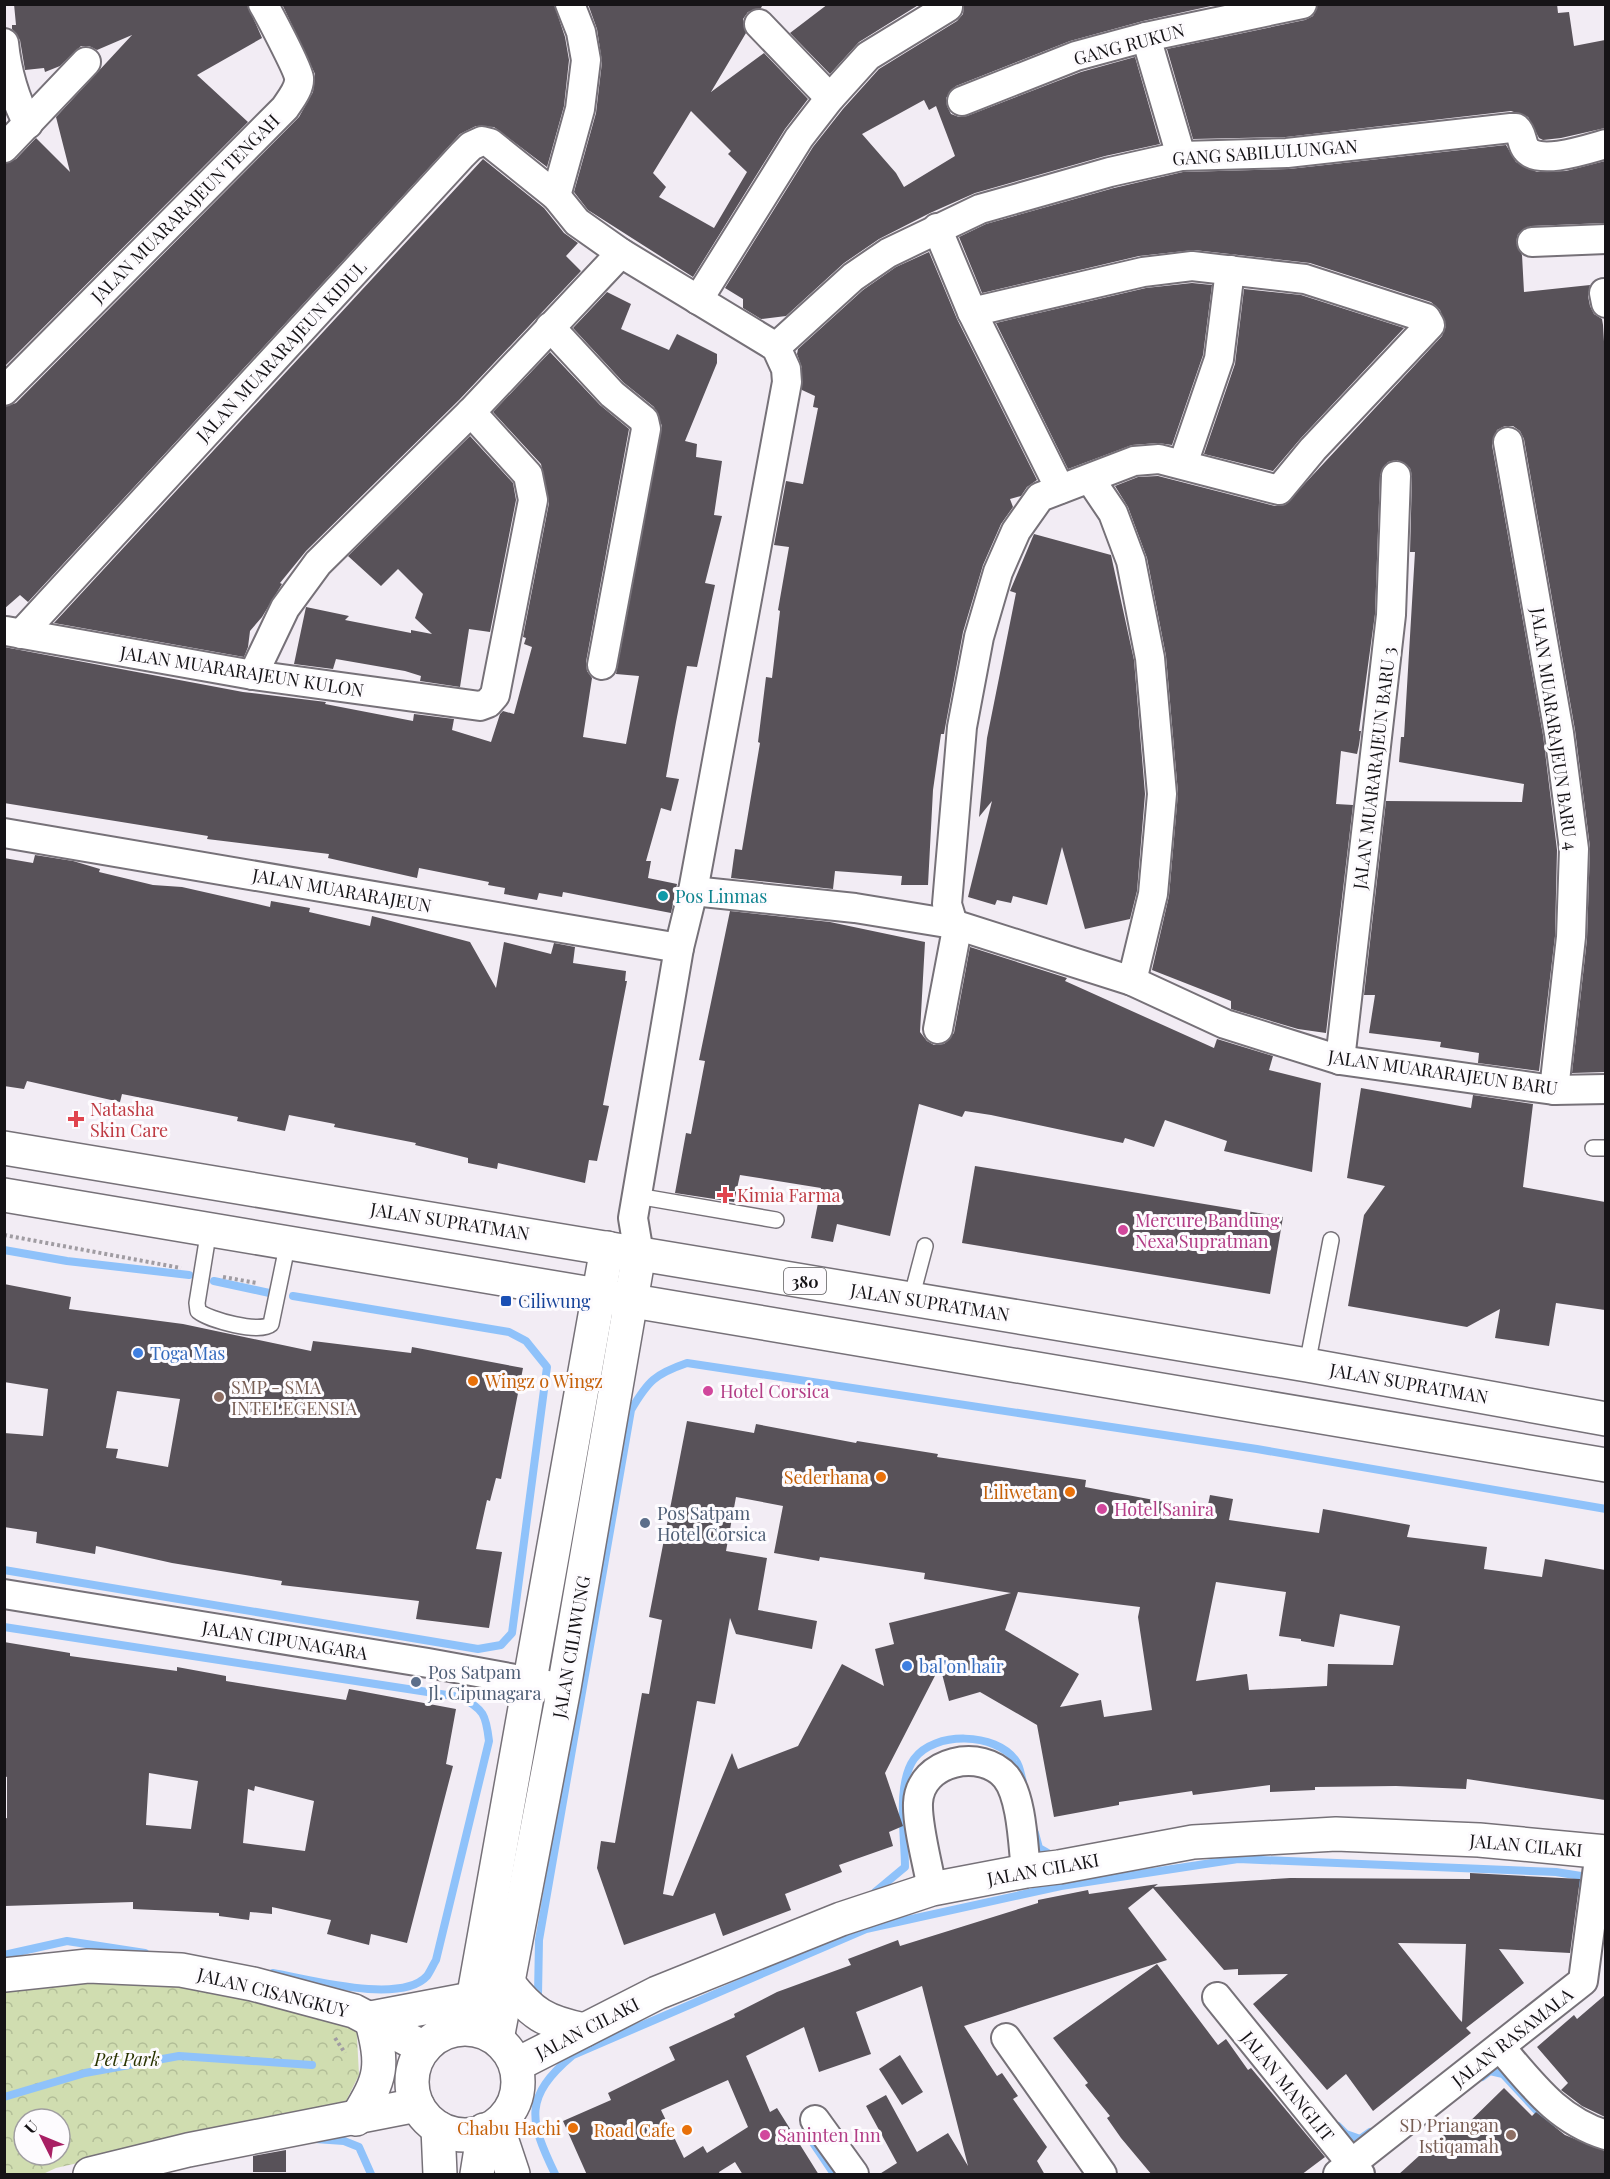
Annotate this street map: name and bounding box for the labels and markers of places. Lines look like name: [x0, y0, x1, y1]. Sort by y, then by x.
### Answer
place label: Pos Linmas: [675, 884, 767, 908]
marker: Pos Linmas: [656, 889, 670, 903]
place label: Natasha Skin Care: [90, 1097, 168, 1142]
marker: Natasha Skin Care: [67, 1110, 85, 1128]
place label: Kimia Farma: [737, 1183, 840, 1207]
marker: Kimia Farma: [718, 1188, 732, 1202]
place label: Mercure Bandung Nexa Supratman: [1135, 1208, 1280, 1253]
marker: Mercure Bandung Nexa Supratman: [1116, 1223, 1130, 1237]
place label: Ciliwung: [518, 1289, 591, 1313]
marker: Ciliwung: [499, 1294, 513, 1308]
place label: Toga Mas: [150, 1341, 225, 1365]
marker: Toga Mas: [131, 1346, 145, 1360]
place label: Wingz o Wingz: [484, 1369, 603, 1393]
marker: Wingz o Wingz: [466, 1374, 480, 1388]
place label: SMP - SMA INTELEGENSIA: [231, 1375, 358, 1420]
place label: Hotel Corsica: [720, 1379, 830, 1403]
marker: Hotel Corsica: [701, 1384, 715, 1398]
marker: SMP - SMA INTELEGENSIA: [212, 1390, 226, 1404]
place label: Sederhana: [784, 1465, 869, 1489]
marker: Sederhana: [874, 1470, 888, 1484]
place label: Liliwetan: [983, 1480, 1058, 1504]
marker: Liliwetan: [1063, 1485, 1077, 1499]
place label: Hotel Sanira: [1114, 1497, 1214, 1521]
place label: Pos Satpam Hotel Corsica: [657, 1501, 767, 1546]
marker: Hotel Sanira: [1095, 1502, 1109, 1516]
marker: Pos Satpam Hotel Corsica: [638, 1516, 652, 1530]
place label: bal'on hair: [919, 1654, 1004, 1678]
marker: bal'on hair: [900, 1659, 914, 1673]
place label: Pos Satpam Jl. Cipunagara: [427, 1660, 541, 1705]
marker: Pos Satpam Jl. Cipunagara: [409, 1675, 423, 1689]
place label: SD Priangan Istiqamah: [1399, 2113, 1499, 2158]
place label: Chabu Hachi: [457, 2116, 561, 2140]
place label: Road Cafe: [593, 2118, 675, 2142]
marker: Chabu Hachi: [566, 2121, 580, 2135]
marker: Road Cafe: [680, 2123, 694, 2137]
place label: Saninten Inn: [777, 2123, 881, 2147]
marker: Saninten Inn: [758, 2128, 772, 2142]
marker: SD Priangan Istiqamah: [1504, 2128, 1518, 2142]

